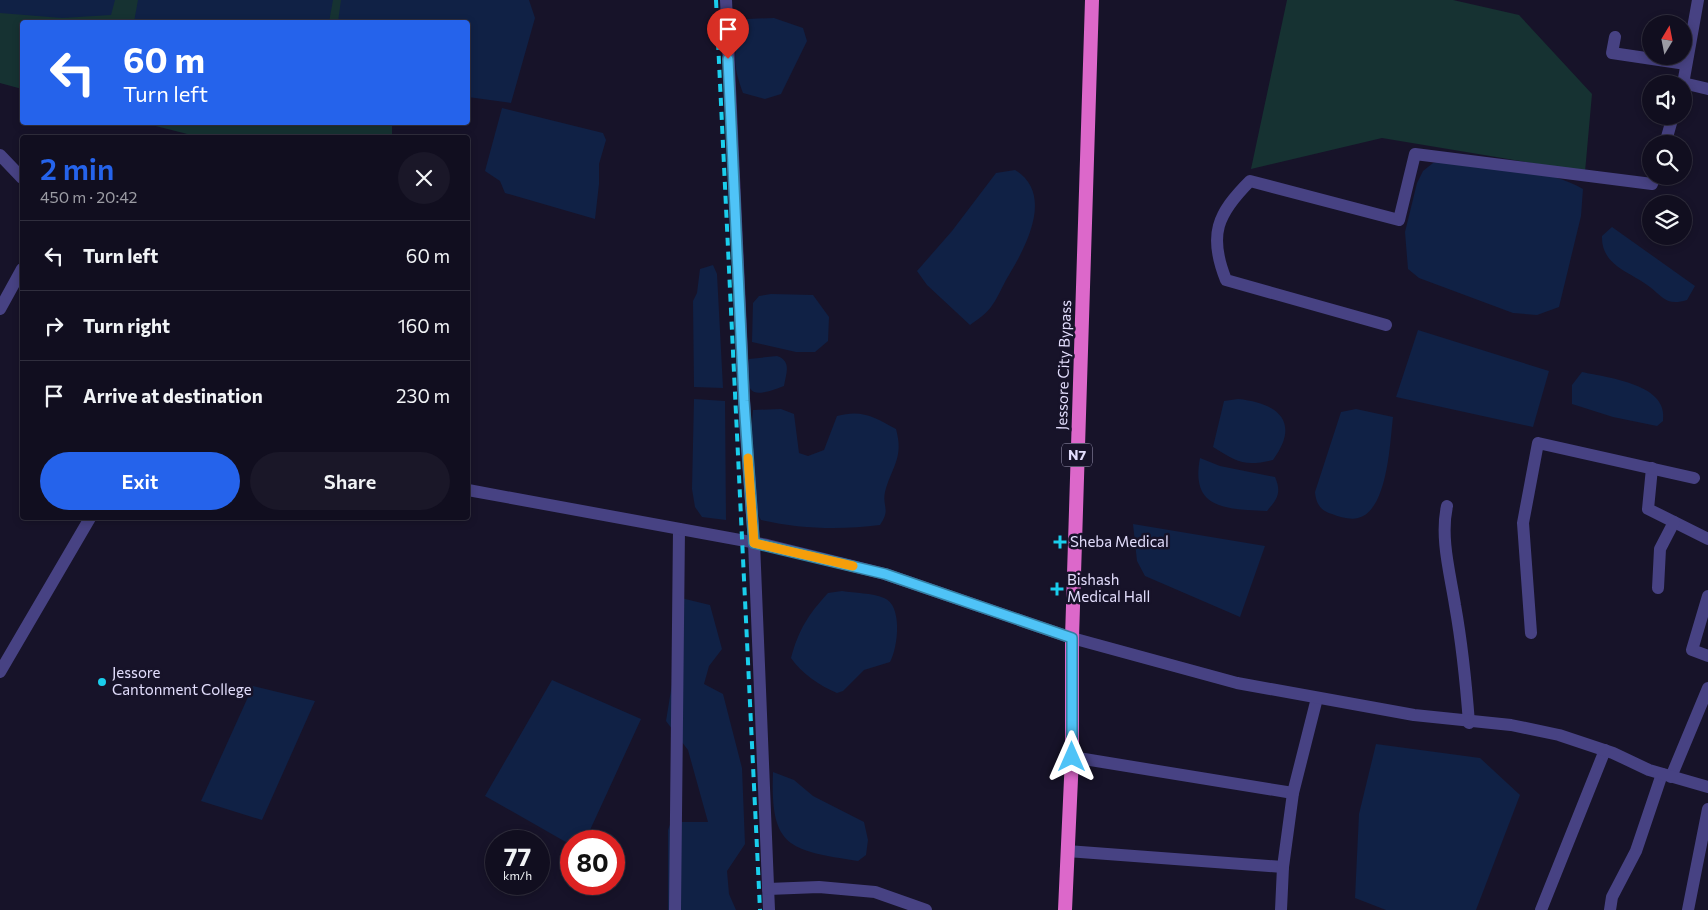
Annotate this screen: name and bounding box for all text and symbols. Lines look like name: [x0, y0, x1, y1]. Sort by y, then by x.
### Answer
pin: [707, 8, 749, 59]
icon: arrive: [714, 15, 742, 43]
north arrow: [1642, 15, 1692, 65]
map controls: [1642, 15, 1692, 245]
text: 60 m: [123, 37, 205, 80]
icon: left: [40, 40, 105, 105]
button: sound: [1642, 75, 1692, 125]
text: Turn left: [123, 80, 208, 107]
button: search: [1642, 135, 1692, 185]
text: 2 min: [40, 149, 114, 186]
button: close: [398, 152, 450, 204]
text: 450 m · 20:42: [40, 187, 137, 206]
button: layers: [1642, 195, 1692, 245]
icon: left: [40, 242, 68, 270]
text: Turn left: [83, 244, 158, 267]
text: 60 m: [406, 244, 450, 267]
street label: Jessore City Bypass: [1052, 300, 1074, 430]
icon: right: [40, 312, 68, 340]
text: Turn right: [83, 314, 170, 337]
text: 160 m: [398, 314, 450, 337]
icon: arrive: [40, 382, 68, 410]
text: Arrive at destination: [83, 384, 263, 407]
text: 230 m: [396, 384, 450, 407]
road number: N7: [1062, 444, 1092, 466]
button: Exit: [40, 452, 240, 510]
button: Share: [250, 452, 450, 510]
place label: Sheba Medical: [1070, 532, 1169, 550]
marker: Sheba Medical: [1054, 536, 1066, 548]
place label: Bishash Medical Hall: [1067, 570, 1150, 605]
marker: Bishash Medical Hall: [1051, 583, 1063, 595]
place label: Jessore Cantonment College: [112, 663, 252, 698]
marker: Jessore Cantonment College: [96, 676, 108, 688]
position arrow: [1045, 730, 1097, 782]
speed limit sign: 80: [560, 830, 625, 895]
text: 77: [504, 841, 531, 871]
text: km/h: [503, 868, 532, 882]

